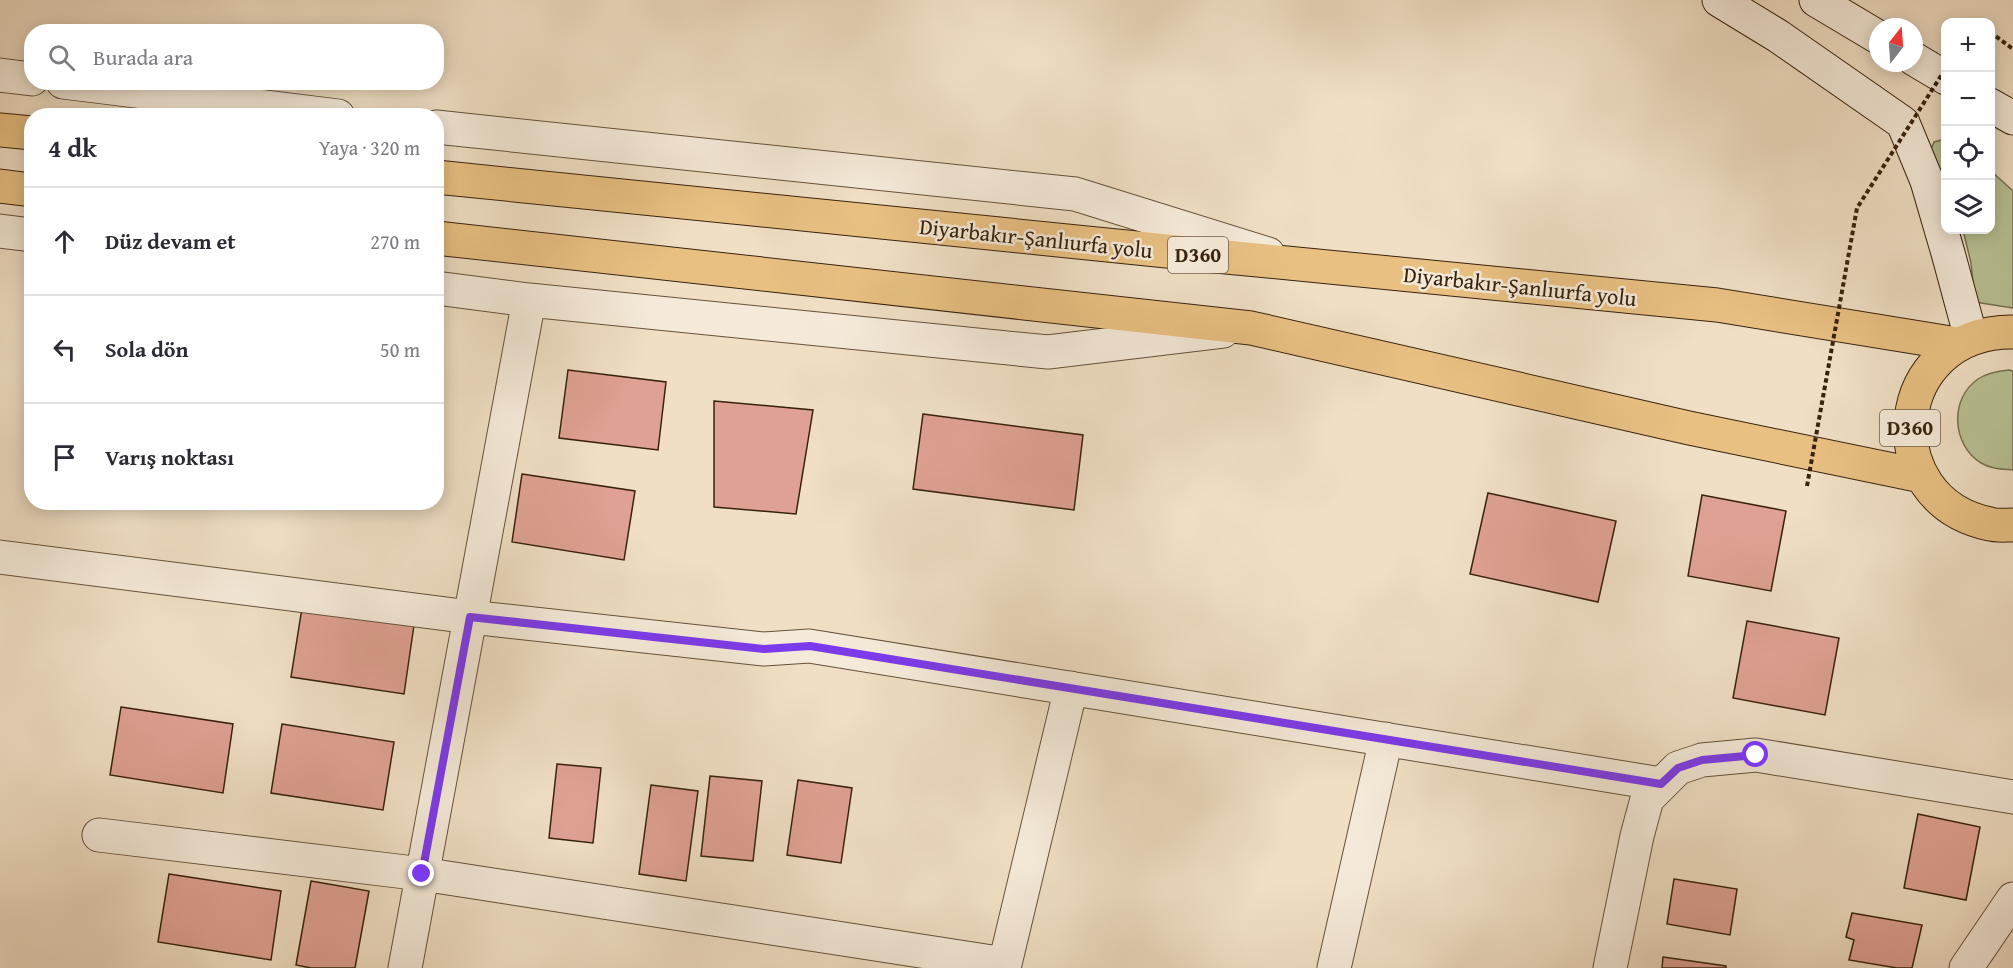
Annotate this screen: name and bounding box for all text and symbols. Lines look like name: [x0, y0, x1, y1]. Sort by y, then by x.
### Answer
north arrow: [1869, 18, 1923, 72]
map controls: [1941, 18, 1995, 234]
button: +: [1941, 18, 1995, 72]
search box: [24, 24, 444, 90]
icon: search: [45, 41, 78, 74]
text: Burada ara: [93, 41, 193, 73]
button: −: [1941, 72, 1995, 126]
button: locate: [1941, 126, 1995, 180]
text: 4 dk: [48, 128, 97, 167]
text: Yaya · 320 m: [319, 133, 420, 162]
button: layers: [1941, 180, 1995, 234]
street label: Diyarbakır-Şanlıurfa yolu: [918, 210, 1154, 266]
icon: ahead: [48, 225, 81, 258]
text: Düz devam et: [105, 225, 236, 257]
text: 270 m: [370, 227, 420, 256]
road number: D360: [1168, 237, 1228, 273]
street label: Diyarbakır-Şanlıurfa yolu: [1402, 258, 1638, 314]
icon: left: [48, 333, 81, 366]
text: Sola dön: [105, 333, 189, 365]
text: 50 m: [380, 335, 420, 364]
road number: D360: [1880, 410, 1940, 446]
icon: arrive: [48, 441, 81, 474]
text: Varış noktası: [105, 441, 234, 473]
route start: [1742, 741, 1768, 767]
route end: [408, 860, 434, 886]

